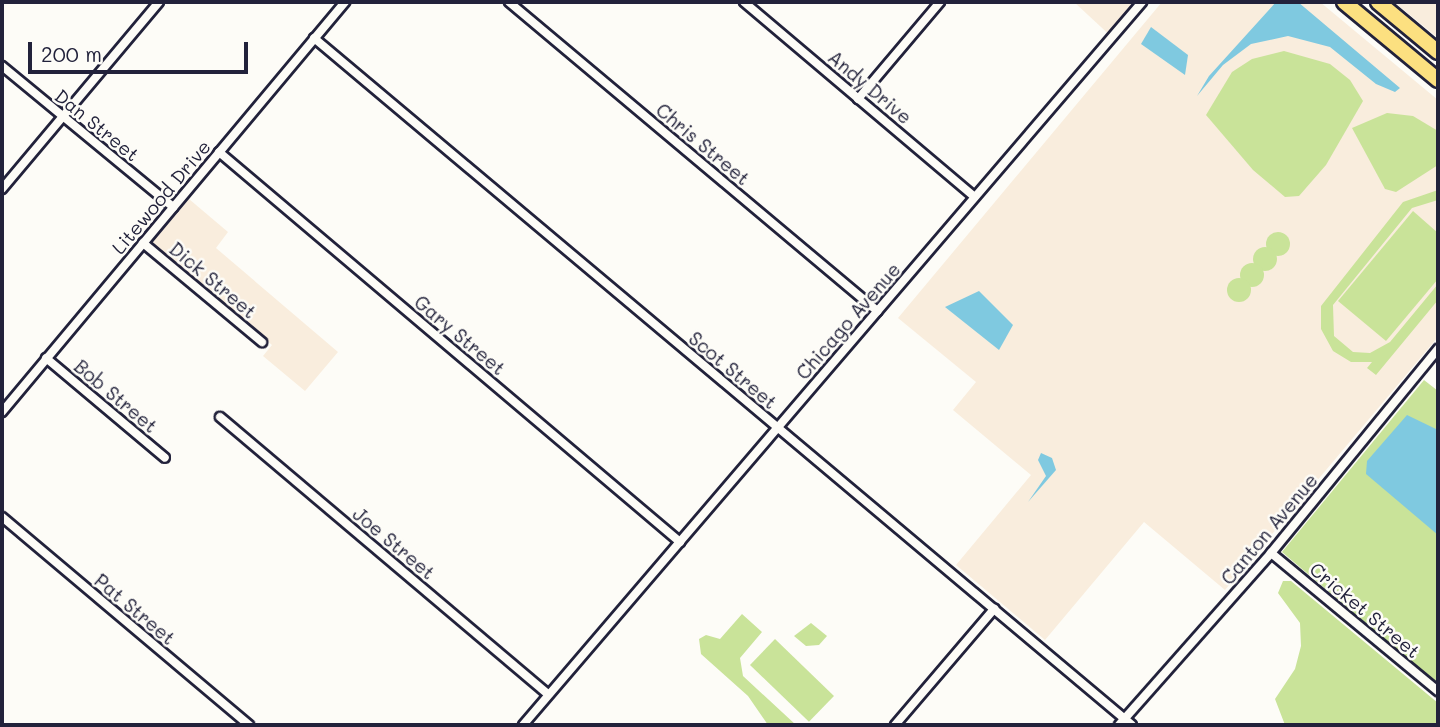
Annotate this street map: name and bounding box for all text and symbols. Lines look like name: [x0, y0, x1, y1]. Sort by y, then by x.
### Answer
scale bar: [32, 28, 252, 72]
text: 200 m: [41, 40, 102, 67]
street label: Andy Drive: [824, 46, 916, 128]
street label: Dan Street: [50, 84, 144, 166]
street label: Chris Street: [651, 98, 755, 190]
street label: Litewood Drive: [107, 135, 215, 259]
street label: Dick Street: [165, 237, 261, 323]
street label: Chicago Avenue: [791, 258, 905, 384]
street label: Gary Street: [410, 290, 510, 380]
street label: Scot Street: [684, 327, 782, 413]
street label: Bob Street: [70, 355, 162, 437]
street label: Canton Avenue: [1216, 469, 1322, 589]
street label: Joe Street: [348, 502, 440, 584]
street label: Cricket Street: [1305, 557, 1425, 663]
street label: Pat Street: [90, 569, 180, 649]

